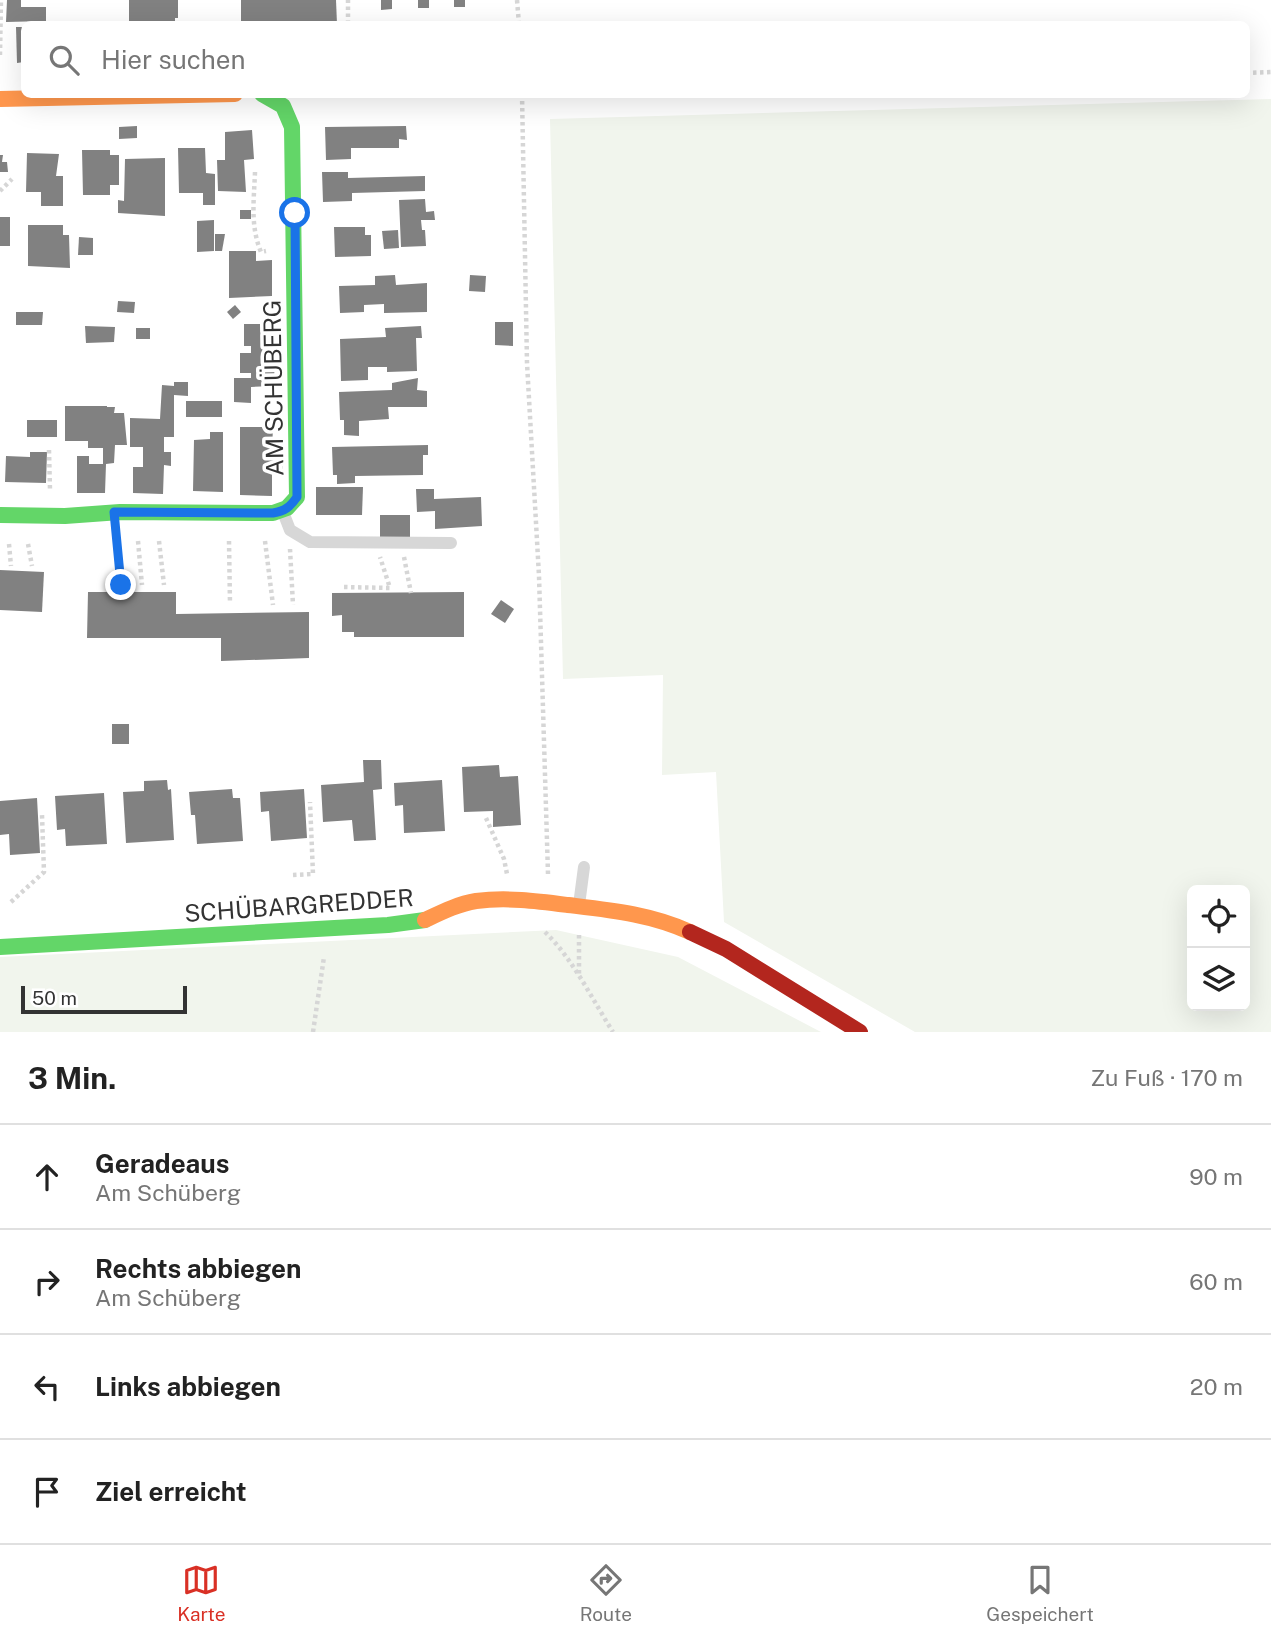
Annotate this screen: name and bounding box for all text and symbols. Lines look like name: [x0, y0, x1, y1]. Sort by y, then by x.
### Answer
search box: [21, 21, 1250, 98]
icon: search: [45, 41, 83, 79]
text: Hier suchen: [101, 44, 246, 75]
route start: [279, 197, 310, 228]
street label: AM SCHÜBERG: [256, 300, 289, 476]
route end: [105, 569, 136, 600]
street label: SCHÜBARGREDDER: [183, 882, 415, 927]
map controls: [1187, 885, 1250, 1011]
button: locate: [1187, 885, 1250, 948]
button: layers: [1187, 948, 1250, 1011]
scale bar: [21, 983, 187, 1015]
text: 50 m: [32, 987, 77, 1009]
text: 3 Min.: [28, 1060, 116, 1096]
text: Zu Fuß · 170 m: [1090, 1064, 1243, 1091]
text: Geradeaus: [95, 1148, 230, 1179]
icon: ahead: [28, 1158, 66, 1196]
text: 90 m: [1189, 1163, 1243, 1190]
text: Am Schüberg: [95, 1179, 241, 1206]
text: Rechts abbiegen: [95, 1253, 301, 1284]
icon: right: [28, 1263, 66, 1301]
text: 60 m: [1189, 1268, 1243, 1295]
text: Am Schüberg: [95, 1284, 241, 1311]
icon: left: [28, 1368, 66, 1406]
text: Links abbiegen: [95, 1371, 281, 1402]
text: 20 m: [1190, 1373, 1243, 1400]
icon: arrive: [28, 1473, 66, 1511]
text: Ziel erreicht: [95, 1476, 247, 1507]
tab: Karte: [177, 1561, 226, 1625]
tab: Route: [580, 1561, 632, 1625]
tab: Gespeichert: [986, 1561, 1094, 1625]

